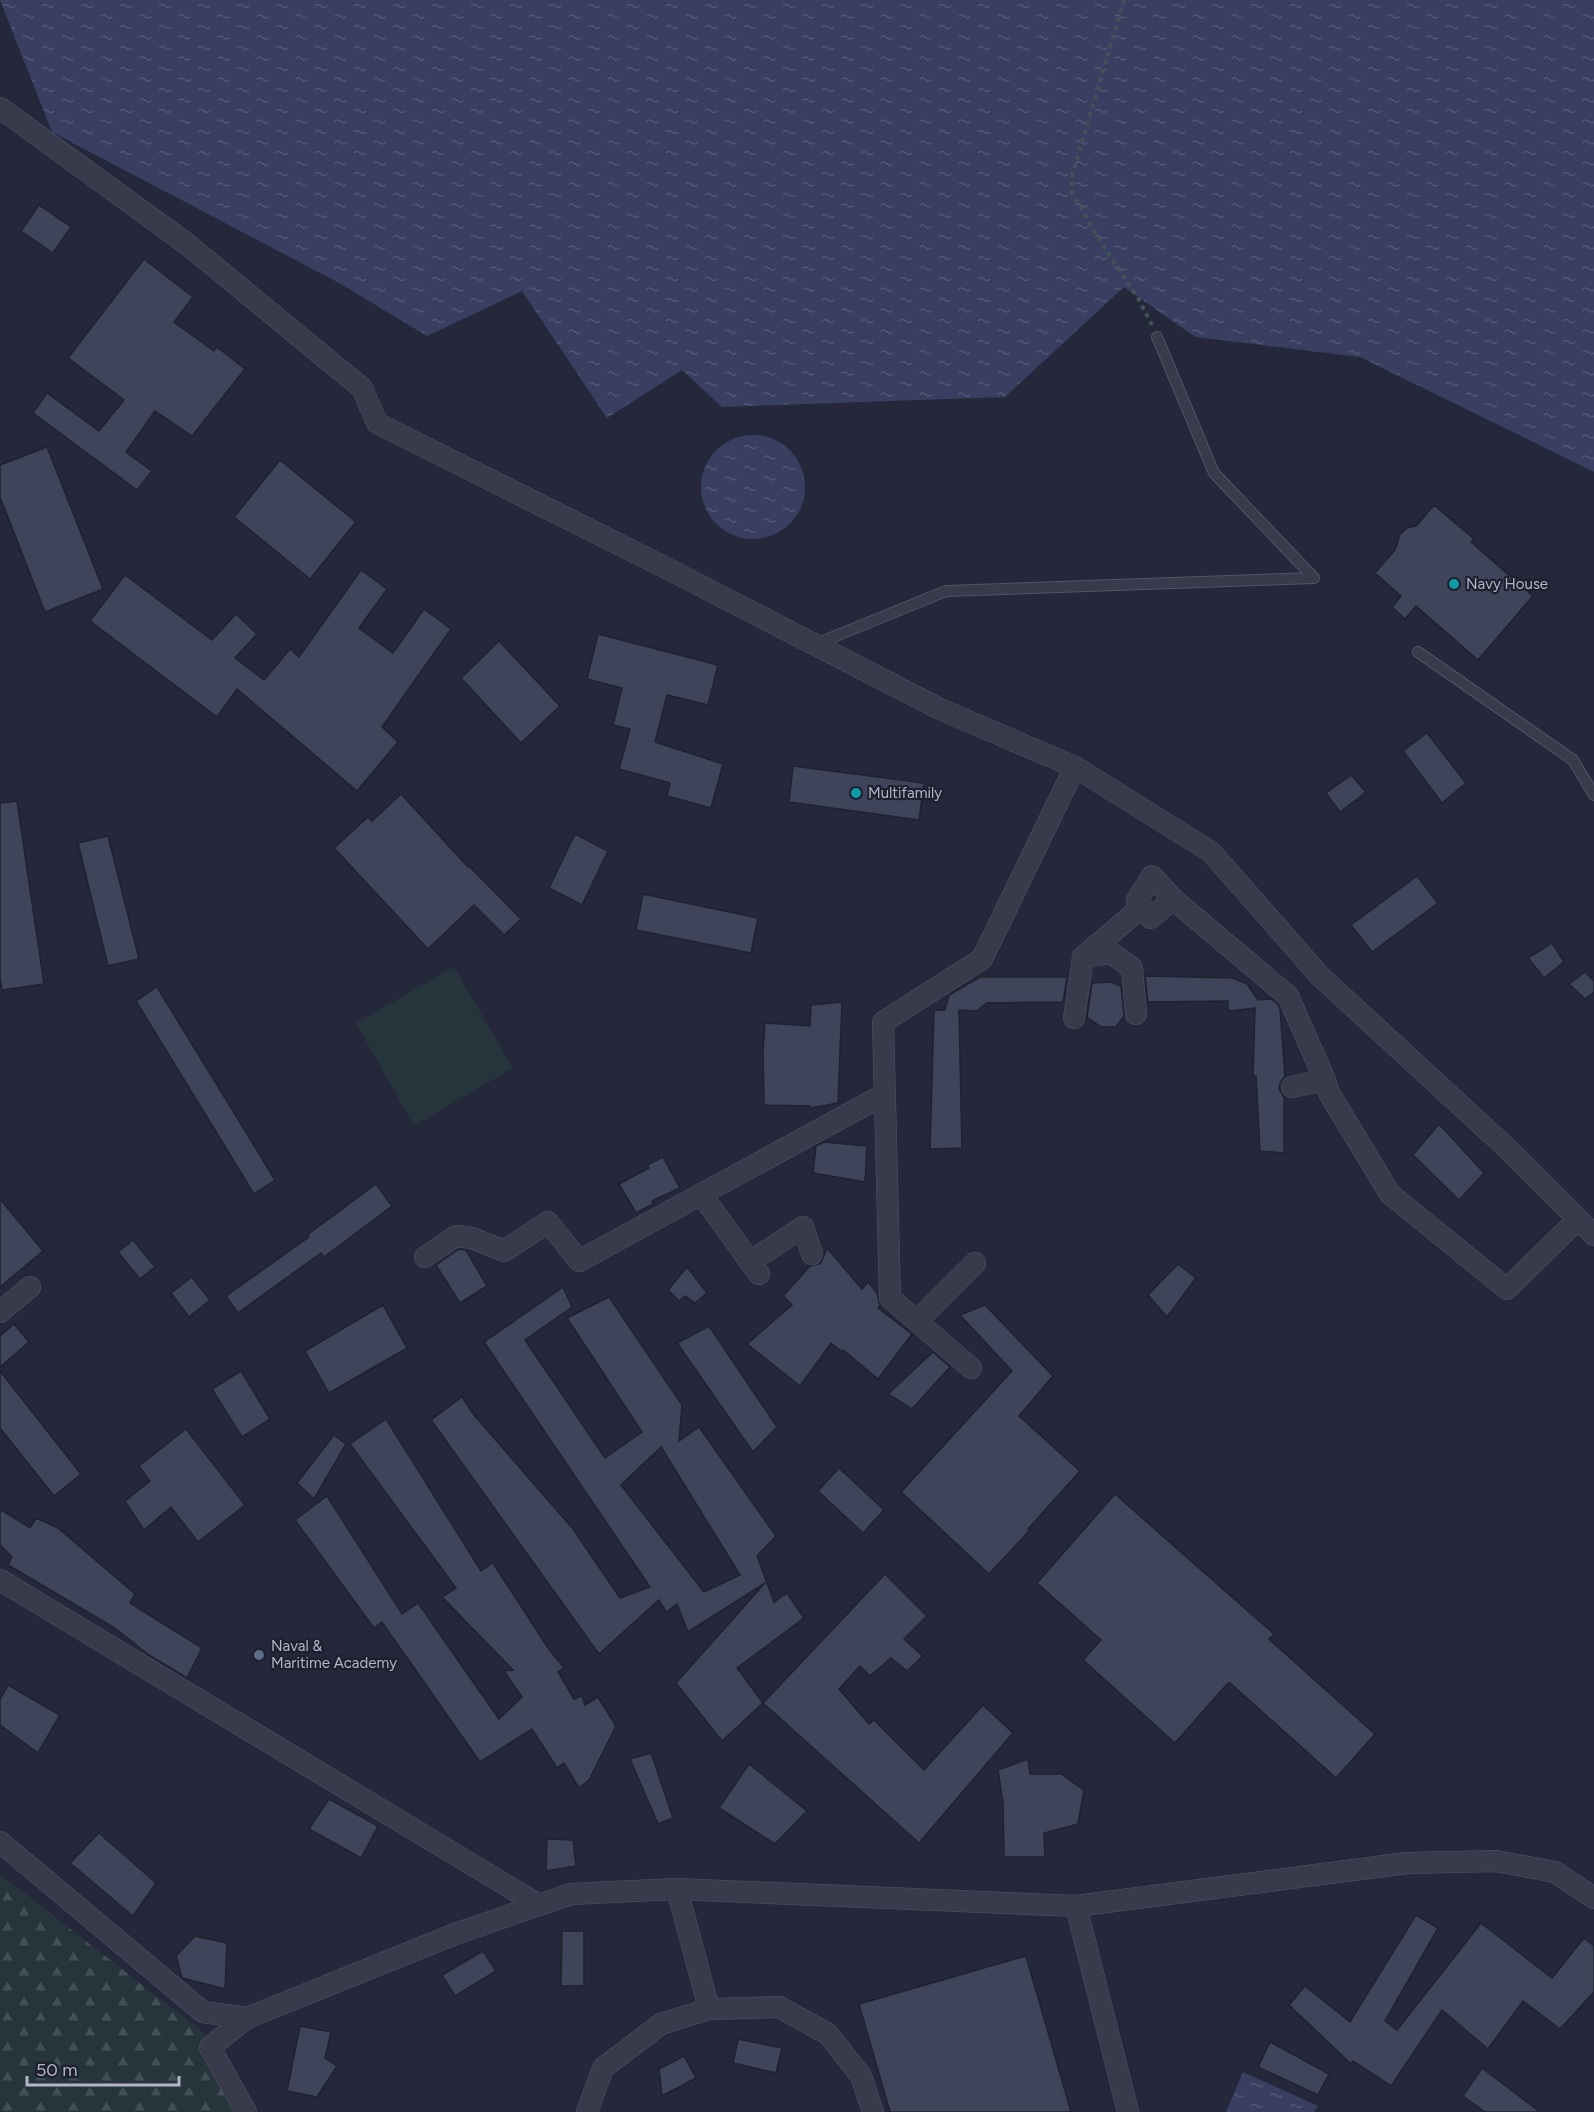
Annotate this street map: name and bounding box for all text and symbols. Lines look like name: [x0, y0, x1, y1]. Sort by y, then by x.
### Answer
place label: Navy House: [1466, 575, 1548, 593]
marker: Navy House: [1447, 577, 1461, 591]
place label: Multifamily: [868, 784, 942, 802]
marker: Multifamily: [849, 786, 863, 800]
place label: Naval & Maritime Academy: [271, 1637, 397, 1672]
marker: Naval & Maritime Academy: [252, 1648, 266, 1662]
scale bar: [27, 2049, 178, 2087]
text: 50 m: [36, 2059, 78, 2081]

